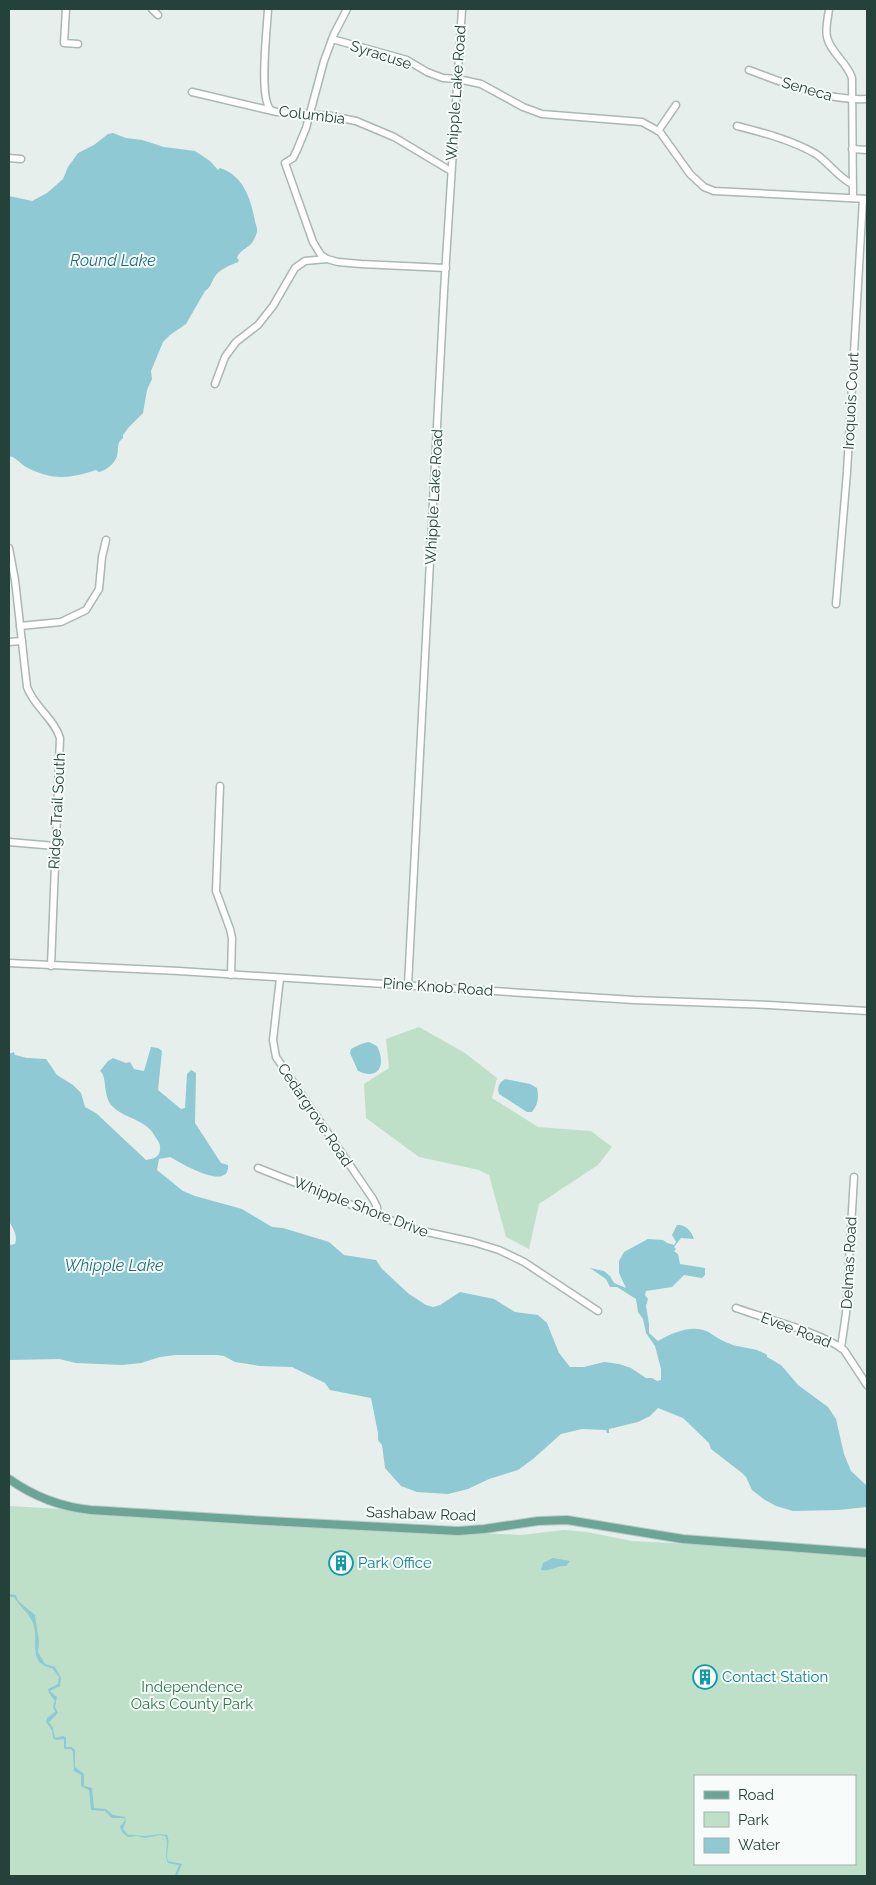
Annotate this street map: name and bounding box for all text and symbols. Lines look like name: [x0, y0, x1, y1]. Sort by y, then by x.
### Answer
street label: Whipple Lake Road: [442, 25, 470, 161]
street label: Syracuse: [348, 37, 414, 73]
street label: Seneca: [780, 73, 834, 105]
street label: Columbia: [278, 102, 346, 128]
water label: Round Lake: [70, 251, 156, 270]
street label: Iroquois Court: [839, 352, 863, 450]
street label: Whipple Lake Road: [421, 429, 447, 565]
street label: Ridge Trail South: [45, 752, 69, 870]
street label: Pine Knob Road: [382, 974, 494, 1000]
street label: Cedargrove Road: [274, 1060, 356, 1170]
street label: Whipple Shore Drive: [291, 1173, 431, 1241]
street label: Delmas Road: [838, 1216, 860, 1310]
water label: Whipple Lake: [64, 1256, 164, 1275]
street label: Evee Road: [758, 1308, 834, 1352]
street label: Sashabaw Road: [366, 1503, 476, 1525]
building icon: Park Office: [328, 1550, 354, 1576]
place label: Park Office: [358, 1554, 432, 1572]
building icon: Contact Station: [692, 1664, 718, 1690]
place label: Contact Station: [722, 1668, 828, 1686]
park label: Independence Oaks County Park: [131, 1678, 253, 1713]
legend: [694, 1775, 856, 1865]
text: Road: [738, 1786, 774, 1804]
text: Park: [738, 1811, 769, 1829]
text: Water: [738, 1836, 781, 1854]

